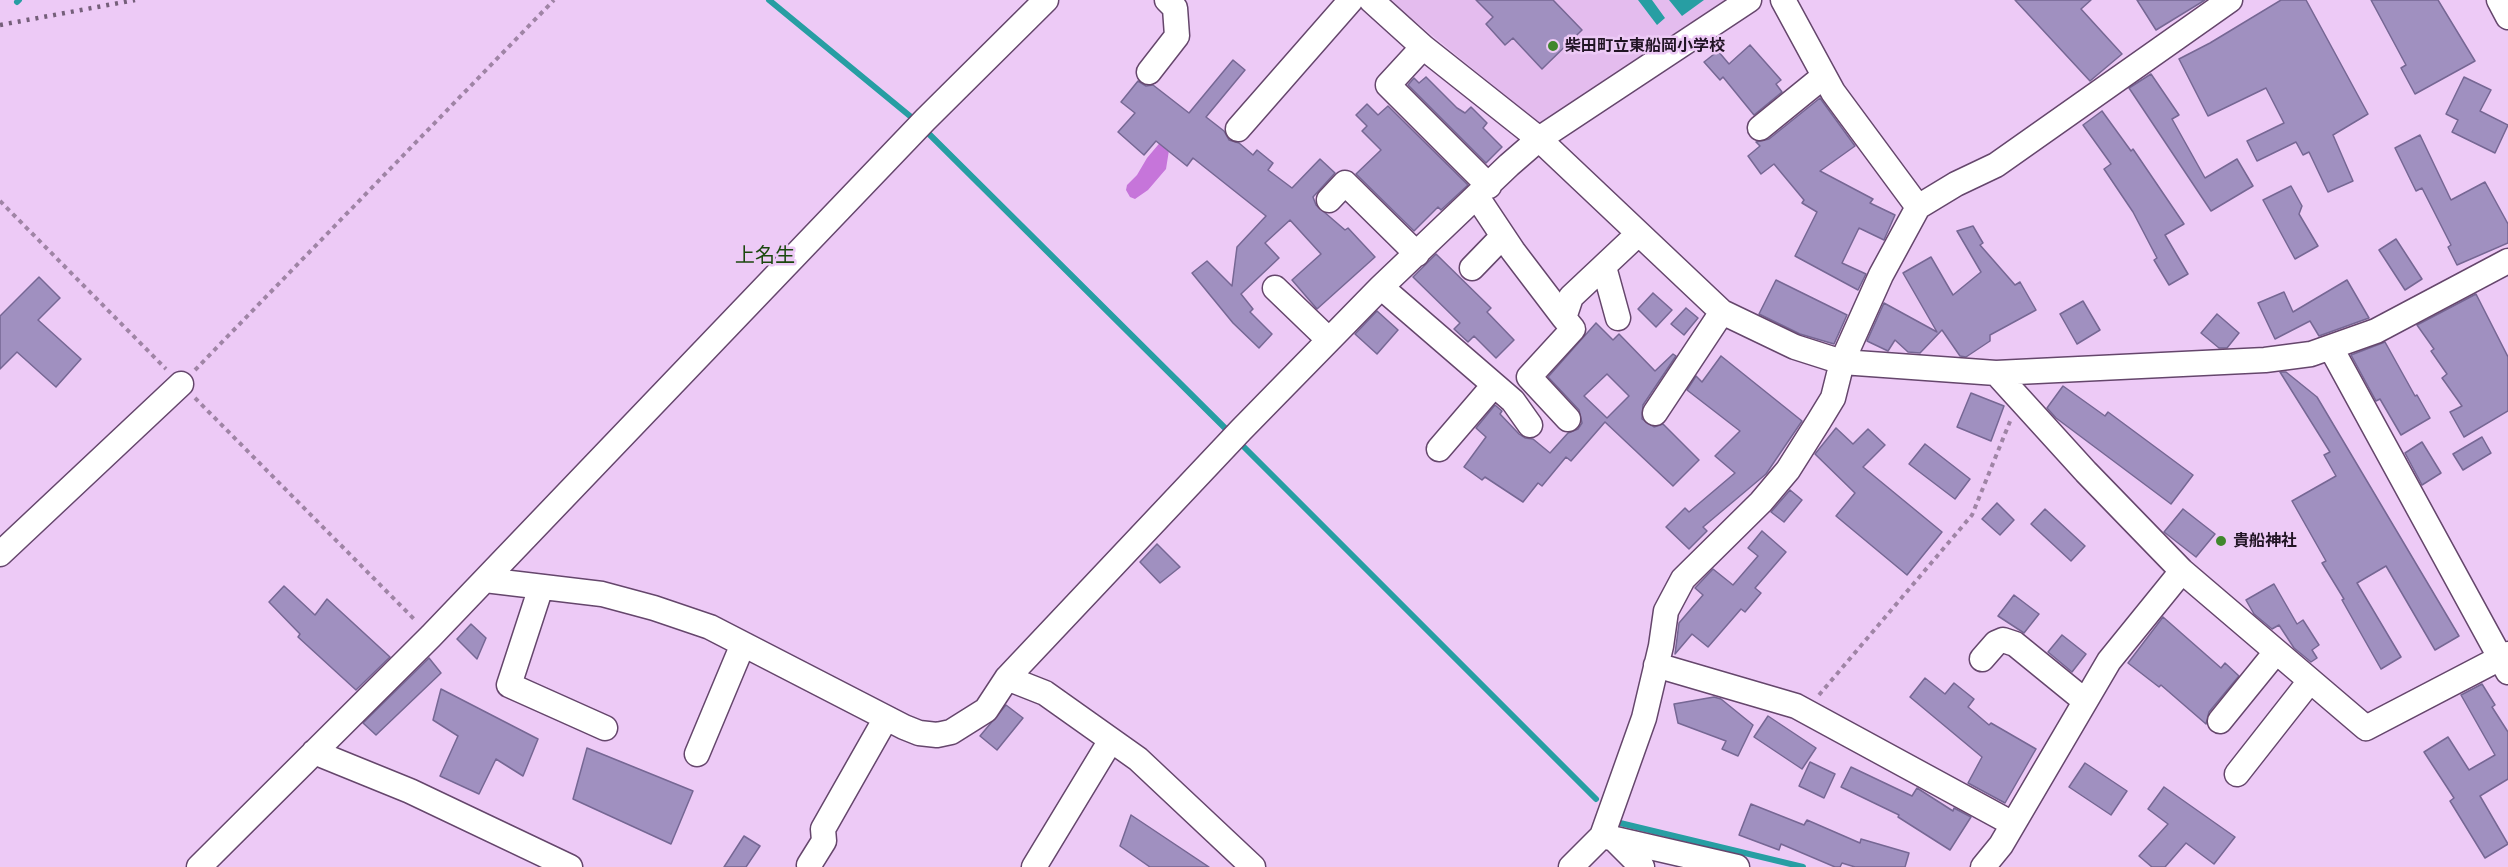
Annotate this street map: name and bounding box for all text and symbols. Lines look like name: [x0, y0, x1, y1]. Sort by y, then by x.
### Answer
place label: 柴田町立東船岡小学校: [1565, 36, 1725, 56]
marker: 柴田町立東船岡小学校: [1546, 39, 1560, 53]
district label: 上名生: [735, 244, 795, 268]
place label: 貴船神社: [2233, 531, 2297, 551]
marker: 貴船神社: [2214, 534, 2228, 548]

